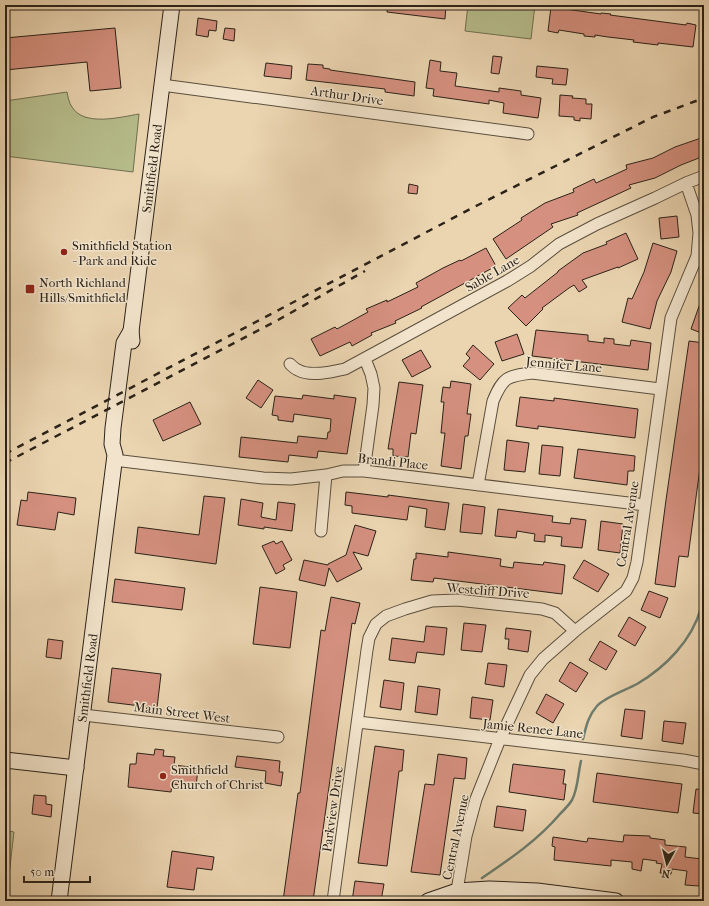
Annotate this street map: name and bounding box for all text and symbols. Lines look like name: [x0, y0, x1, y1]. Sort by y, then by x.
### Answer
street label: Arthur Drive: [309, 83, 385, 108]
street label: Smithfield Road: [139, 122, 165, 214]
place label: Smithfield Station - Park and Ride: [72, 238, 172, 268]
marker: Smithfield Station - Park and Ride: [59, 247, 69, 257]
street label: Sable Lane: [463, 252, 522, 295]
place label: North Richland Hills/Smithfield: [39, 275, 127, 305]
marker: North Richland Hills/Smithfield: [24, 283, 36, 295]
street label: Jennifer Lane: [524, 354, 603, 375]
street label: Brandi Place: [357, 450, 430, 473]
street label: Central Avenue: [613, 479, 642, 568]
street label: Westcliff Drive: [445, 580, 530, 601]
street label: Smithfield Road: [75, 632, 101, 723]
street label: Main Street West: [133, 699, 231, 726]
street label: Jamie Renee Lane: [481, 716, 585, 741]
place label: Smithfield Church of Christ: [171, 762, 264, 792]
street label: Parkview Drive: [319, 765, 346, 853]
marker: Smithfield Church of Christ: [158, 771, 168, 781]
street label: Central Avenue: [439, 792, 472, 881]
north arrow: [647, 844, 687, 884]
scale bar: [24, 858, 90, 884]
text: 50 m: [30, 865, 54, 879]
text: N: [660, 866, 671, 880]

